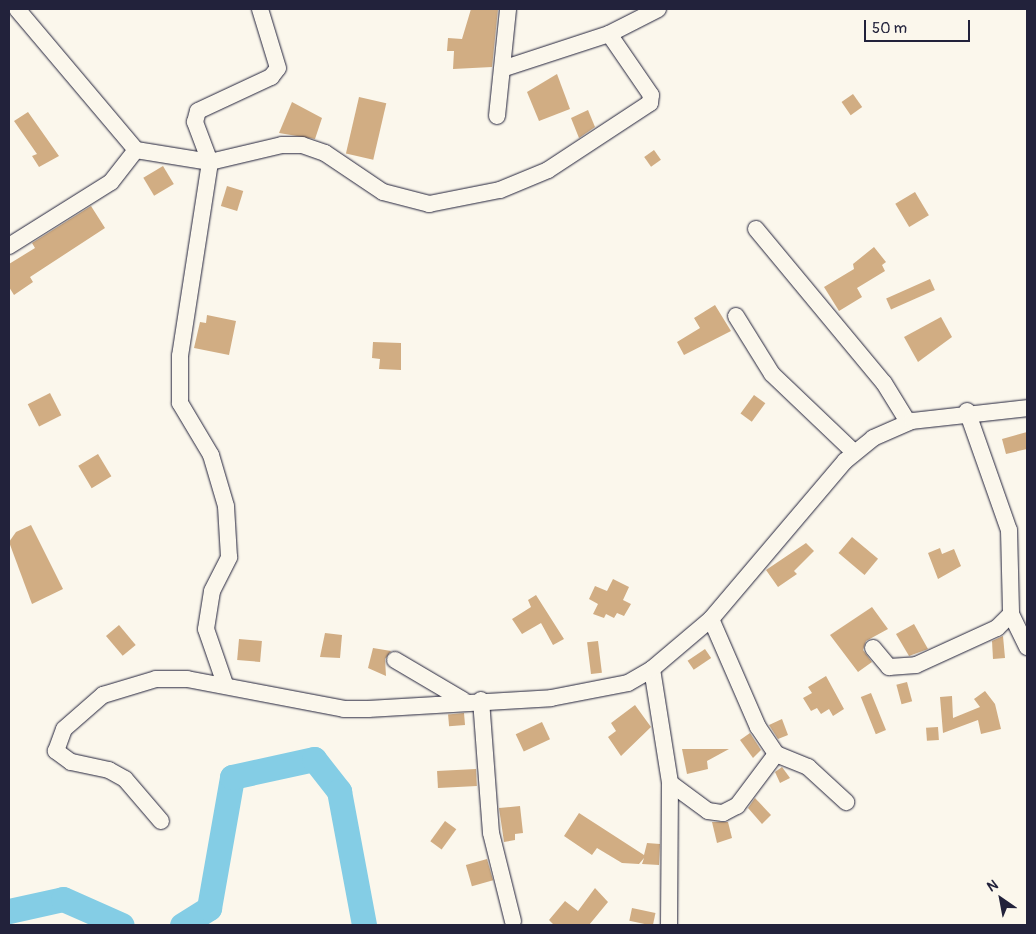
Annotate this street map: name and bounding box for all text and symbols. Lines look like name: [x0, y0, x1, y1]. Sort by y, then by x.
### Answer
scale bar: [866, 10, 972, 42]
text: 50 m: [872, 19, 907, 38]
north arrow: [976, 874, 1026, 924]
text: N: [984, 876, 1001, 896]

